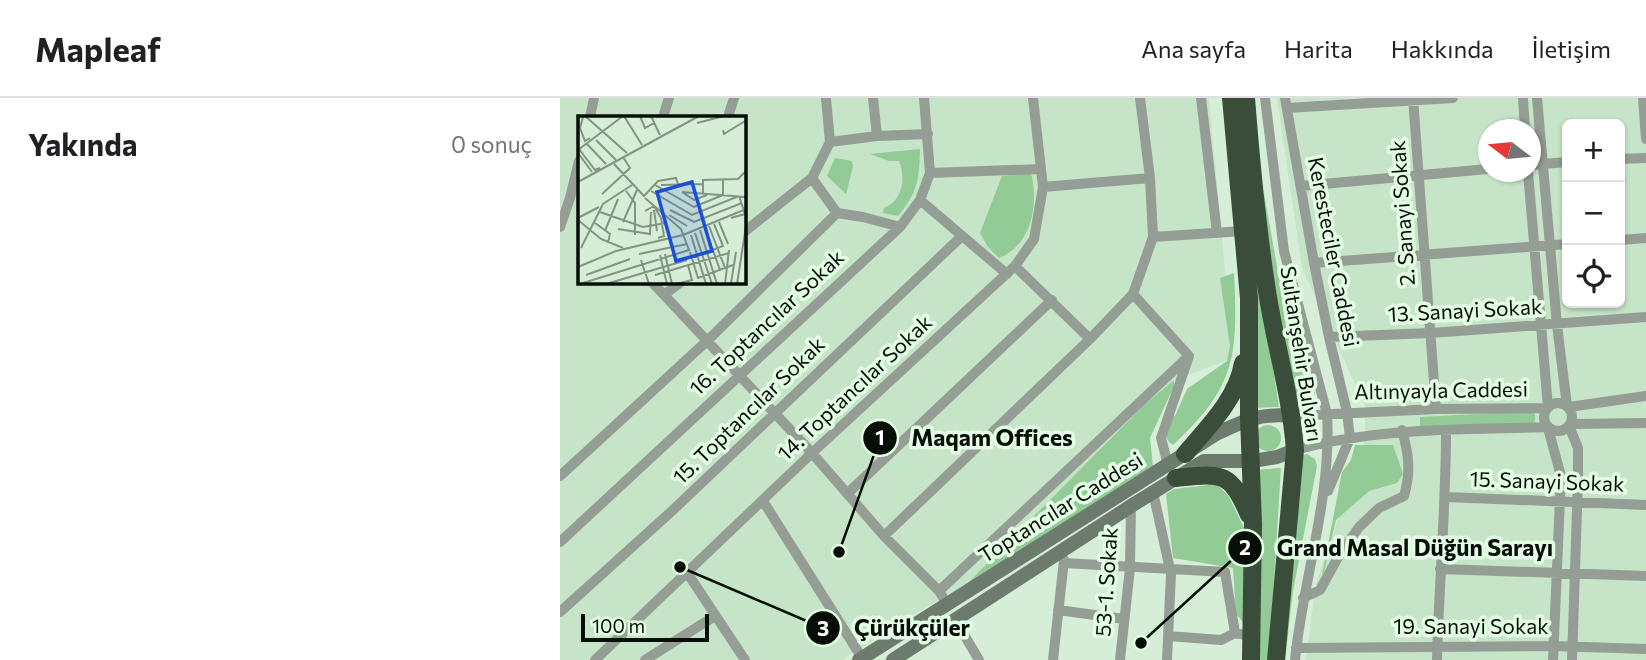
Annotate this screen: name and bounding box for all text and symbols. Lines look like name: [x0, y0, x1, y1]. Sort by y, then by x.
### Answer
text: Mapleaf: [35, 28, 161, 69]
text: Ana sayfa: [1141, 34, 1246, 63]
text: Harita: [1284, 34, 1353, 63]
text: Hakkında: [1391, 34, 1494, 63]
text: İletişim: [1532, 34, 1611, 63]
inset map: [578, 116, 746, 284]
north arrow: [1478, 119, 1541, 182]
map controls: [1562, 119, 1625, 308]
button: +: [1562, 119, 1625, 182]
text: Yakında: [28, 125, 138, 162]
text: 0 sonuç: [451, 130, 532, 158]
street label: 2. Sanayi Sokak: [1384, 140, 1419, 287]
street label: Keresteciler Caddesi: [1304, 155, 1365, 349]
button: −: [1562, 182, 1625, 245]
street label: 16. Toptancılar Sokak: [684, 244, 848, 400]
button: locate: [1562, 245, 1625, 308]
street label: Sultanşehir Bulvarı: [1276, 264, 1329, 443]
street label: 13. Sanayi Sokak: [1387, 293, 1543, 326]
street label: 14. Toptancılar Sokak: [773, 310, 937, 466]
street label: 15. Toptancılar Sokak: [667, 331, 829, 489]
street label: Altınyayla Caddesi: [1354, 375, 1528, 404]
callout: Maqam Offices: [862, 416, 1087, 460]
text: Maqam Offices: [911, 423, 1073, 451]
street label: Toptancılar Caddesi: [974, 446, 1147, 567]
street label: 15. Sanayi Sokak: [1469, 465, 1625, 496]
street label: 53-1. Sokak: [1089, 526, 1122, 637]
callout: Grand Masal Düğün Sarayı: [1227, 526, 1567, 570]
text: Grand Masal Düğün Sarayı: [1277, 533, 1553, 561]
text: 2: [1239, 534, 1251, 559]
callout: Çürükçüler: [805, 606, 984, 650]
scale bar: [581, 611, 709, 643]
text: Çürükçüler: [854, 613, 971, 641]
street label: 19. Sanayi Sokak: [1393, 613, 1549, 638]
text: 100 m: [592, 614, 645, 637]
text: 3: [817, 615, 829, 640]

